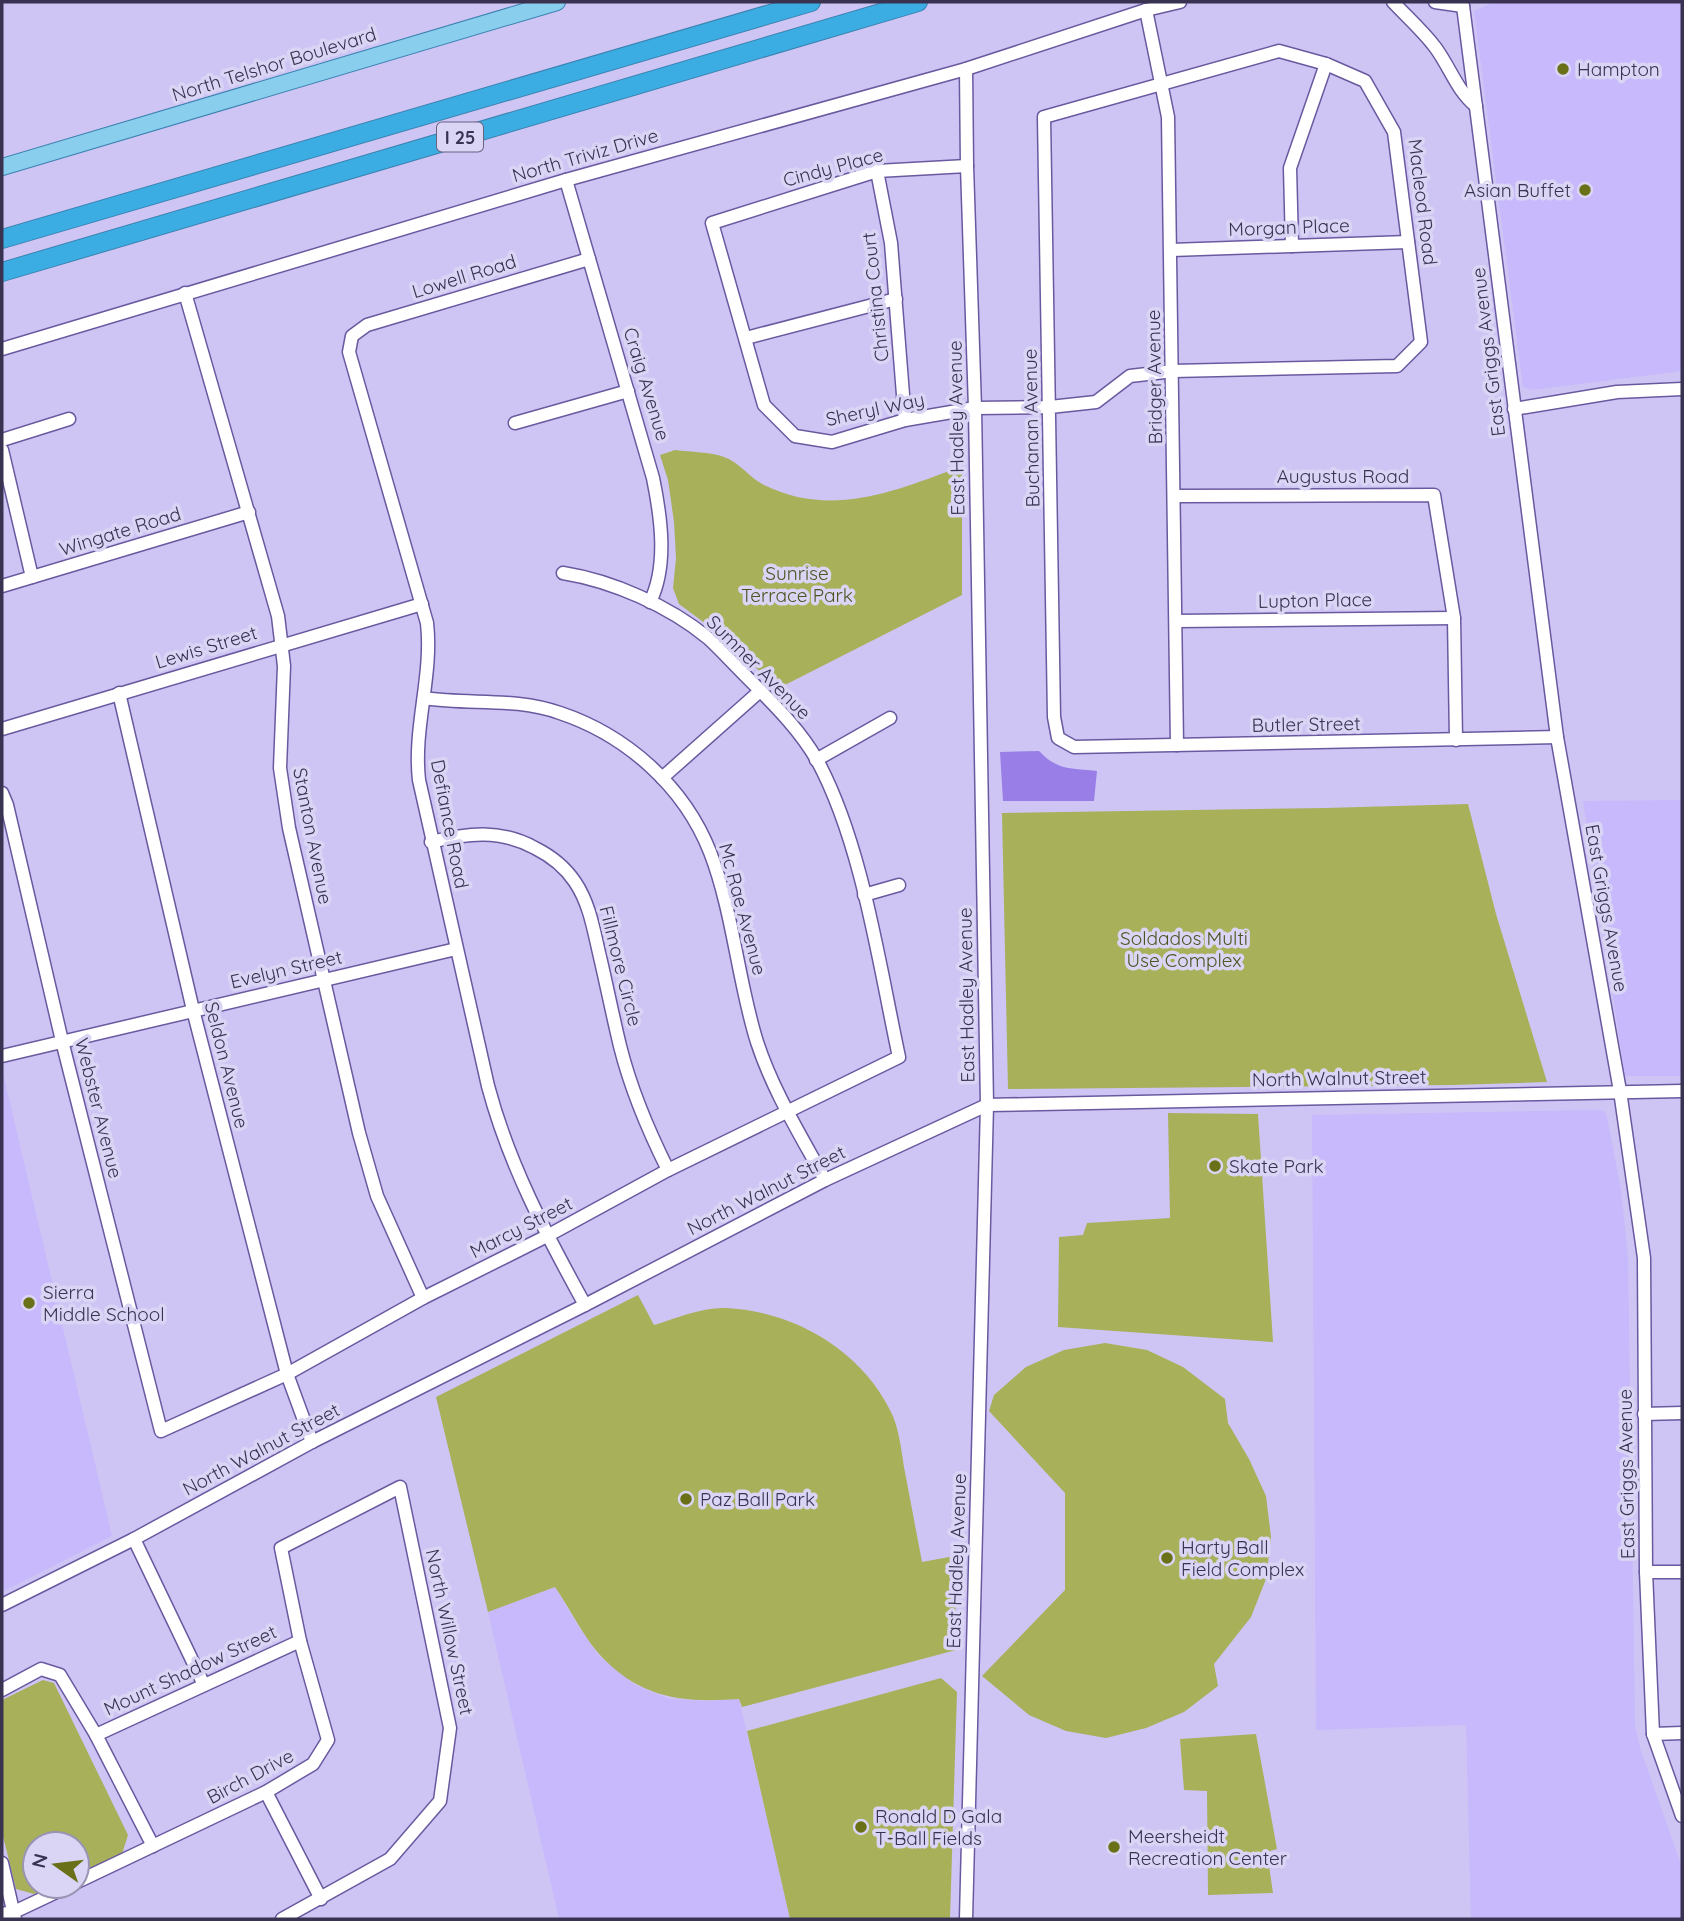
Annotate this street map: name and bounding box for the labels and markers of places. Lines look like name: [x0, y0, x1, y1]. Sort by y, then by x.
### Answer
place label: Hampton: [1577, 57, 1660, 81]
marker: Hampton: [1555, 61, 1571, 77]
place label: Asian Buffet: [1464, 178, 1571, 202]
marker: Asian Buffet: [1577, 182, 1593, 198]
place label: Skate Park: [1229, 1154, 1324, 1178]
marker: Skate Park: [1207, 1158, 1223, 1174]
place label: Sierra Middle School: [43, 1280, 165, 1326]
marker: Sierra Middle School: [21, 1295, 37, 1311]
place label: Paz Ball Park: [700, 1487, 815, 1511]
marker: Paz Ball Park: [678, 1491, 694, 1507]
place label: Harty Ball Field Complex: [1181, 1535, 1304, 1581]
marker: Harty Ball Field Complex: [1159, 1550, 1175, 1566]
place label: Ronald D Gala T-Ball Fields: [875, 1804, 1002, 1850]
marker: Ronald D Gala T-Ball Fields: [853, 1819, 869, 1835]
place label: Meersheidt Recreation Center: [1128, 1824, 1288, 1870]
marker: Meersheidt Recreation Center: [1106, 1839, 1122, 1855]

